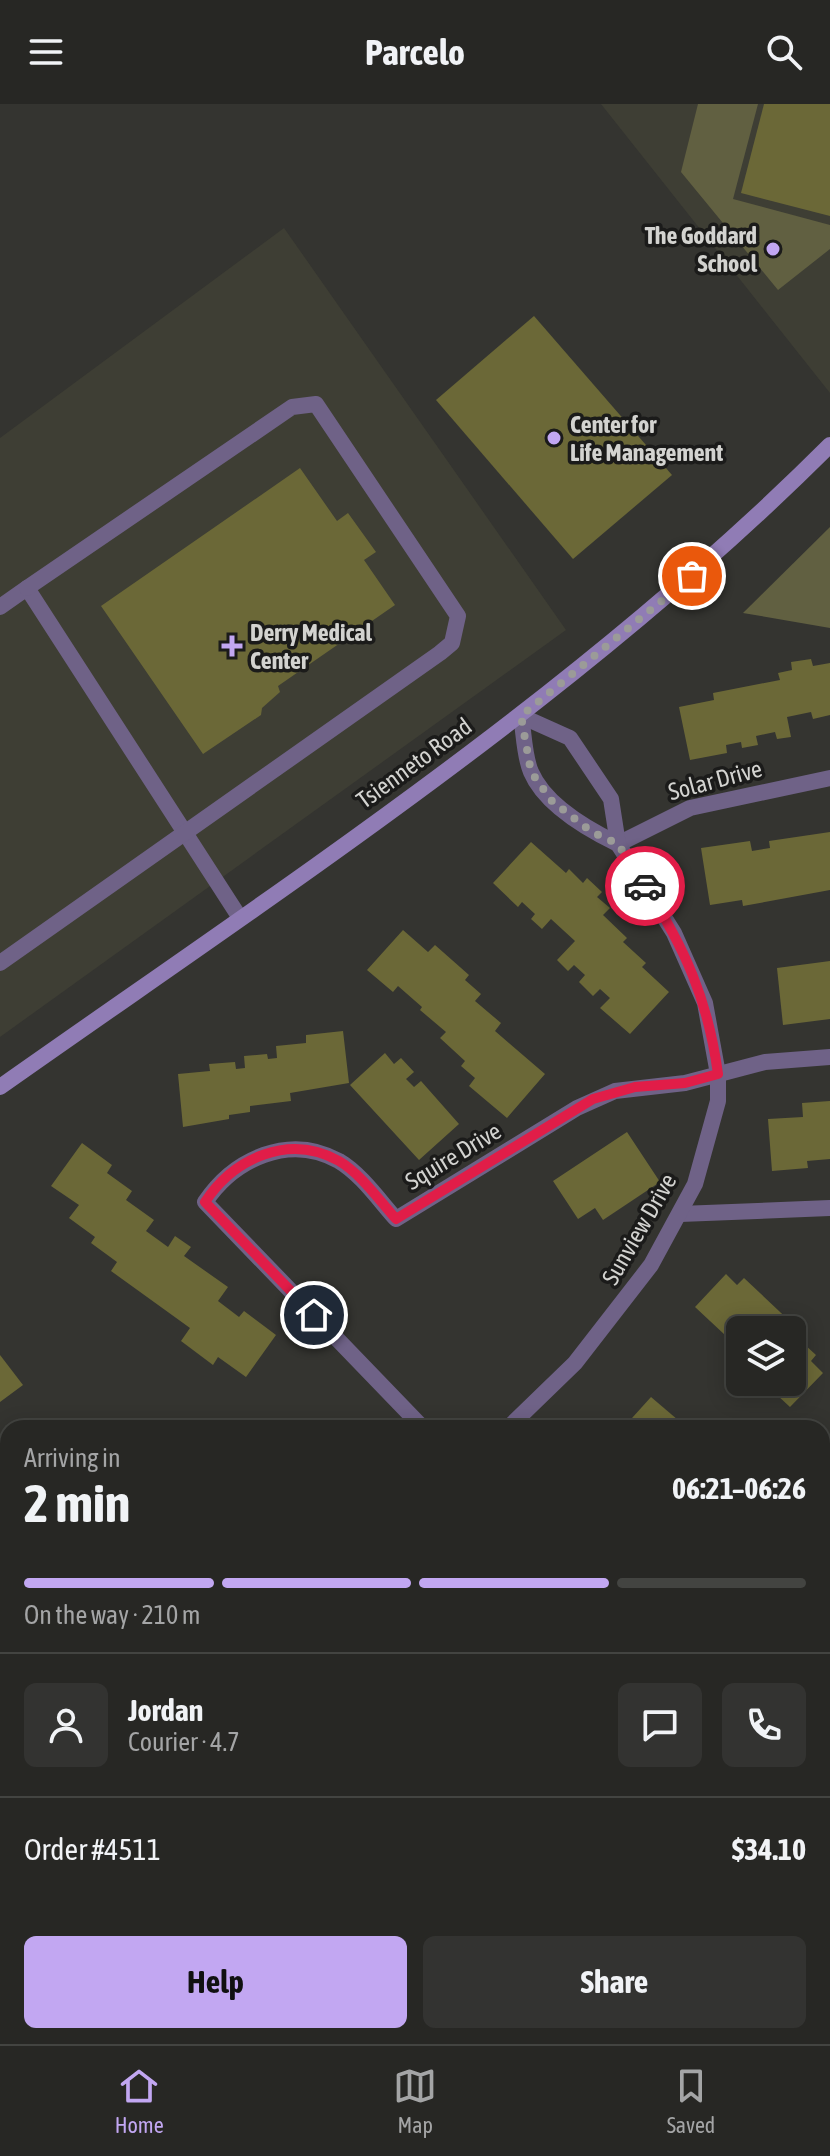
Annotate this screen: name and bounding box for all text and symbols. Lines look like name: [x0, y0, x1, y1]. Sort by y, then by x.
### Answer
icon: menu: [24, 30, 68, 74]
icon: search: [762, 30, 806, 74]
text: Parcelo: [365, 31, 465, 73]
place label: The Goddard School: [645, 222, 758, 277]
marker: The Goddard School: [764, 240, 782, 258]
place label: Center for Life Management: [570, 411, 723, 466]
marker: Center for Life Management: [545, 429, 563, 447]
pin: [658, 542, 726, 610]
icon: bag: [670, 554, 714, 598]
place label: Derry Medical Center: [250, 619, 372, 674]
marker: Derry Medical Center: [221, 635, 243, 657]
street label: Tsienneto Road: [351, 712, 477, 814]
street label: Solar Drive: [665, 755, 765, 805]
courier: [605, 846, 685, 926]
icon: car: [623, 864, 667, 908]
street label: Squire Drive: [400, 1117, 506, 1195]
street label: Sunview Drive: [596, 1169, 682, 1289]
pin: [280, 1281, 348, 1349]
icon: home: [292, 1293, 336, 1337]
map controls: [726, 1316, 806, 1396]
button: layers: [726, 1316, 806, 1396]
text: Arriving in: [24, 1443, 121, 1473]
text: 06:21–06:26: [672, 1471, 806, 1505]
text: 2 min: [24, 1473, 130, 1533]
text: On the way · 210 m: [24, 1600, 201, 1630]
button: person: [24, 1683, 108, 1767]
button: chat: [618, 1683, 702, 1767]
button: phone: [722, 1683, 806, 1767]
text: Jordan: [128, 1693, 203, 1727]
text: Courier · 4.7: [128, 1727, 239, 1757]
text: Order #4511: [24, 1832, 161, 1866]
text: $34.10: [732, 1832, 806, 1866]
button: Help: [24, 1936, 407, 2028]
button: Share: [423, 1936, 806, 2028]
tab: Home: [115, 2064, 164, 2138]
tab: Map: [393, 2064, 437, 2138]
tab: Saved: [667, 2064, 715, 2138]

